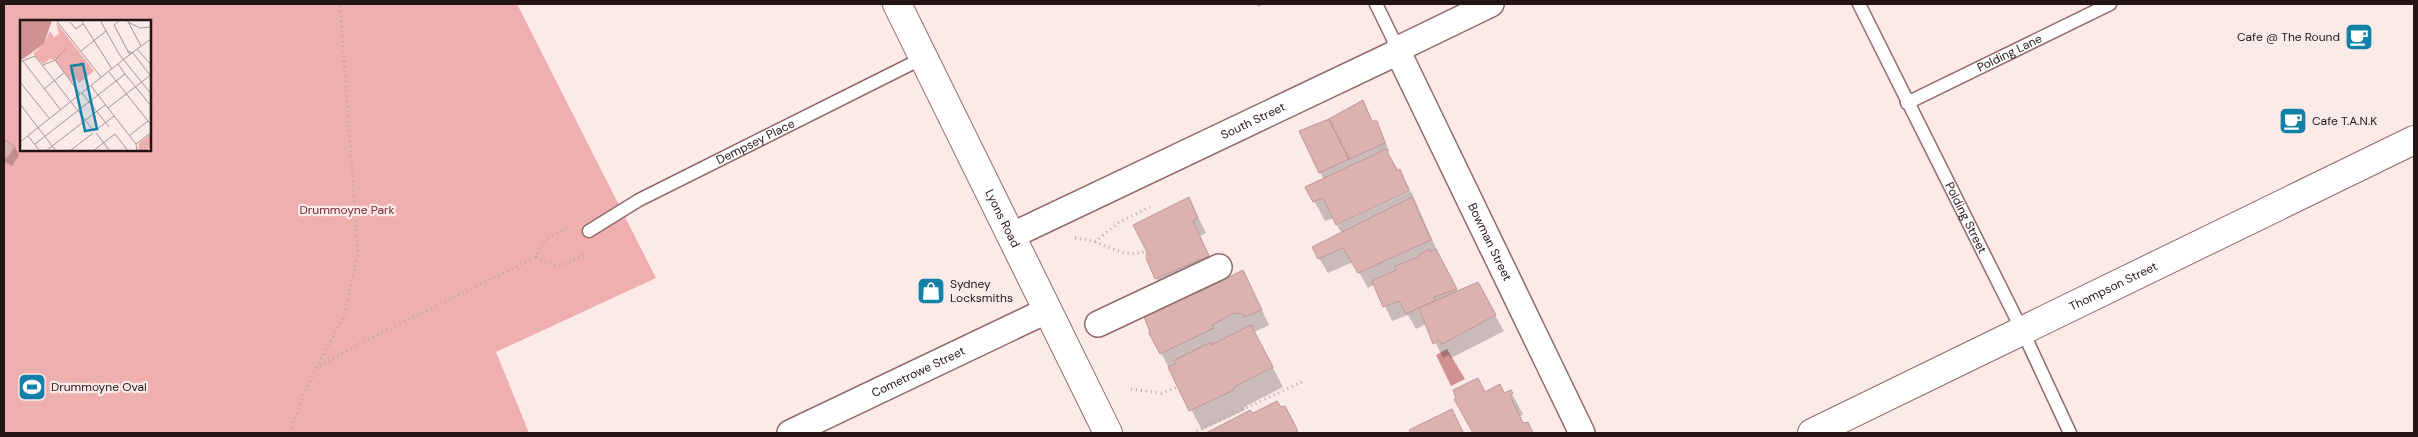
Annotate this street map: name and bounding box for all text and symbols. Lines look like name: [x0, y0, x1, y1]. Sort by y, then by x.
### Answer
inset map: [20, 20, 151, 151]
cafe icon: Cafe @ The Round: [2344, 22, 2374, 52]
place label: Cafe @ The Round: [2237, 29, 2340, 45]
street label: Polding Lane: [1974, 30, 2045, 76]
street label: South Street: [1218, 99, 1288, 143]
cafe icon: Cafe T.A.N.K: [2278, 106, 2308, 136]
place label: Cafe T.A.N.K: [2312, 113, 2377, 129]
street label: Dempsey Place: [714, 115, 797, 168]
street label: Polding Street: [1941, 179, 1991, 256]
street label: Lyons Road: [981, 187, 1024, 250]
street label: Bowman Street: [1464, 200, 1516, 284]
park label: Drummoyne Park: [300, 202, 394, 218]
street label: Thompson Street: [2066, 258, 2160, 315]
shop icon: Sydney Locksmiths: [916, 276, 946, 306]
place label: Sydney Locksmiths: [950, 276, 1013, 306]
street label: Cometrowe Street: [869, 343, 968, 401]
sports icon: Drummoyne Oval: [17, 372, 47, 402]
place label: Drummoyne Oval: [51, 379, 147, 395]

